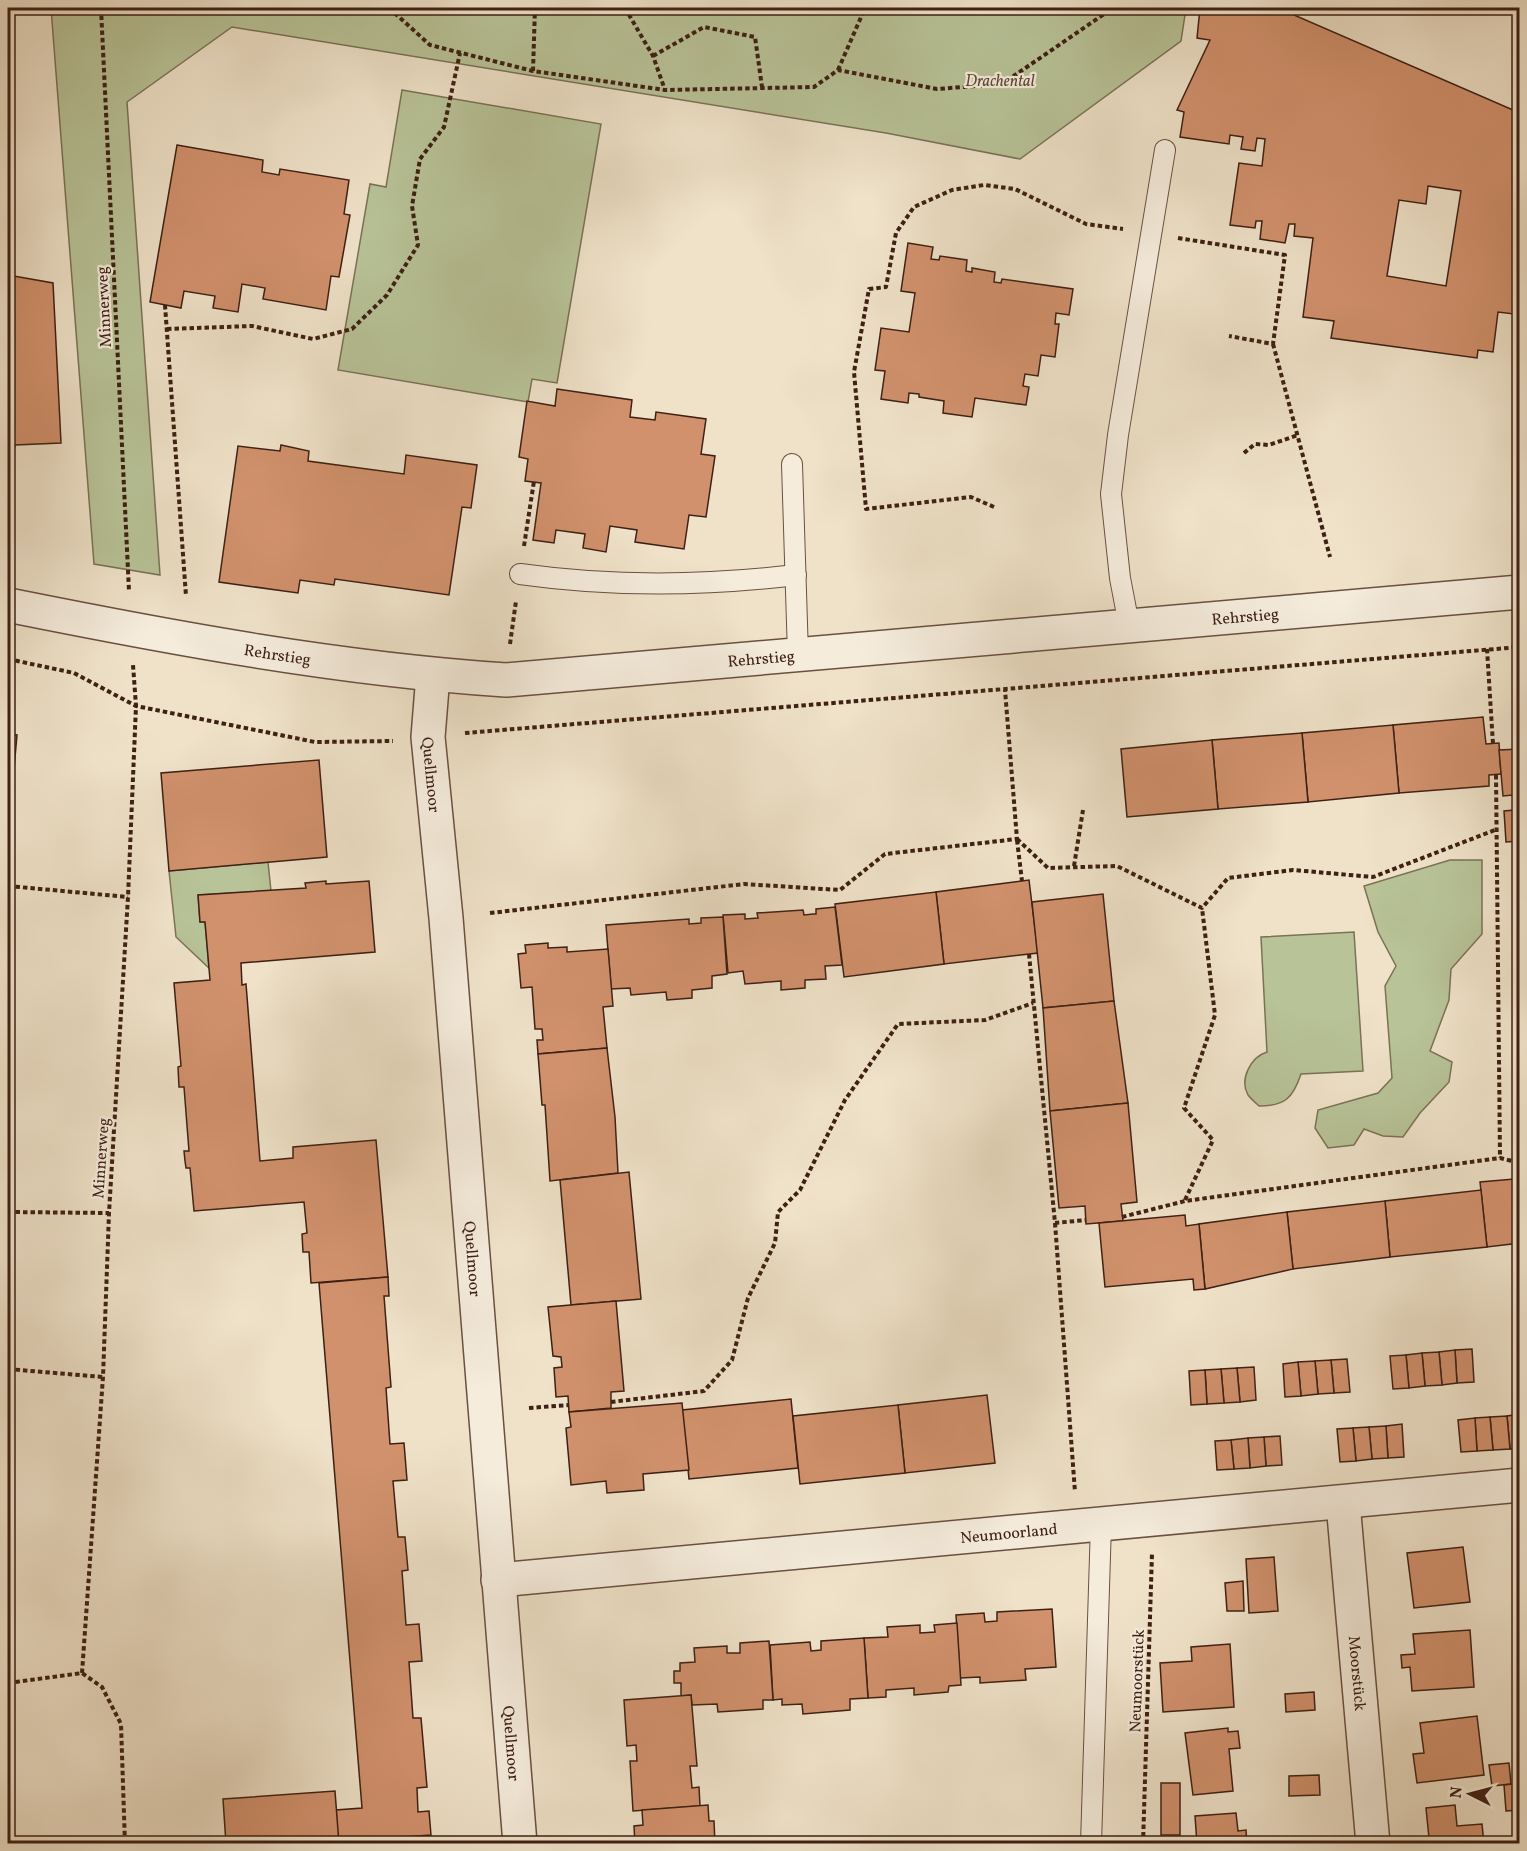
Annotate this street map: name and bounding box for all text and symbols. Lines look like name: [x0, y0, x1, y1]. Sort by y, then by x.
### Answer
park label: Drachental: [965, 71, 1035, 93]
street label: Minnerweg: [92, 266, 118, 348]
street label: Rehrstieg: [1211, 604, 1280, 632]
street label: Rehrstieg: [242, 640, 312, 672]
street label: Rehrstieg: [727, 646, 796, 674]
street label: Quellmoor: [415, 736, 444, 814]
street label: Minnerweg: [88, 1117, 116, 1199]
street label: Quellmoor: [457, 1220, 485, 1298]
street label: Neumoorland: [959, 1519, 1059, 1550]
street label: Neumoorstück: [1125, 1629, 1151, 1733]
street label: Moorstück: [1342, 1635, 1370, 1712]
street label: Quellmoor: [496, 1705, 524, 1782]
north arrow: [1440, 1764, 1500, 1824]
text: N: [1446, 1785, 1469, 1800]

